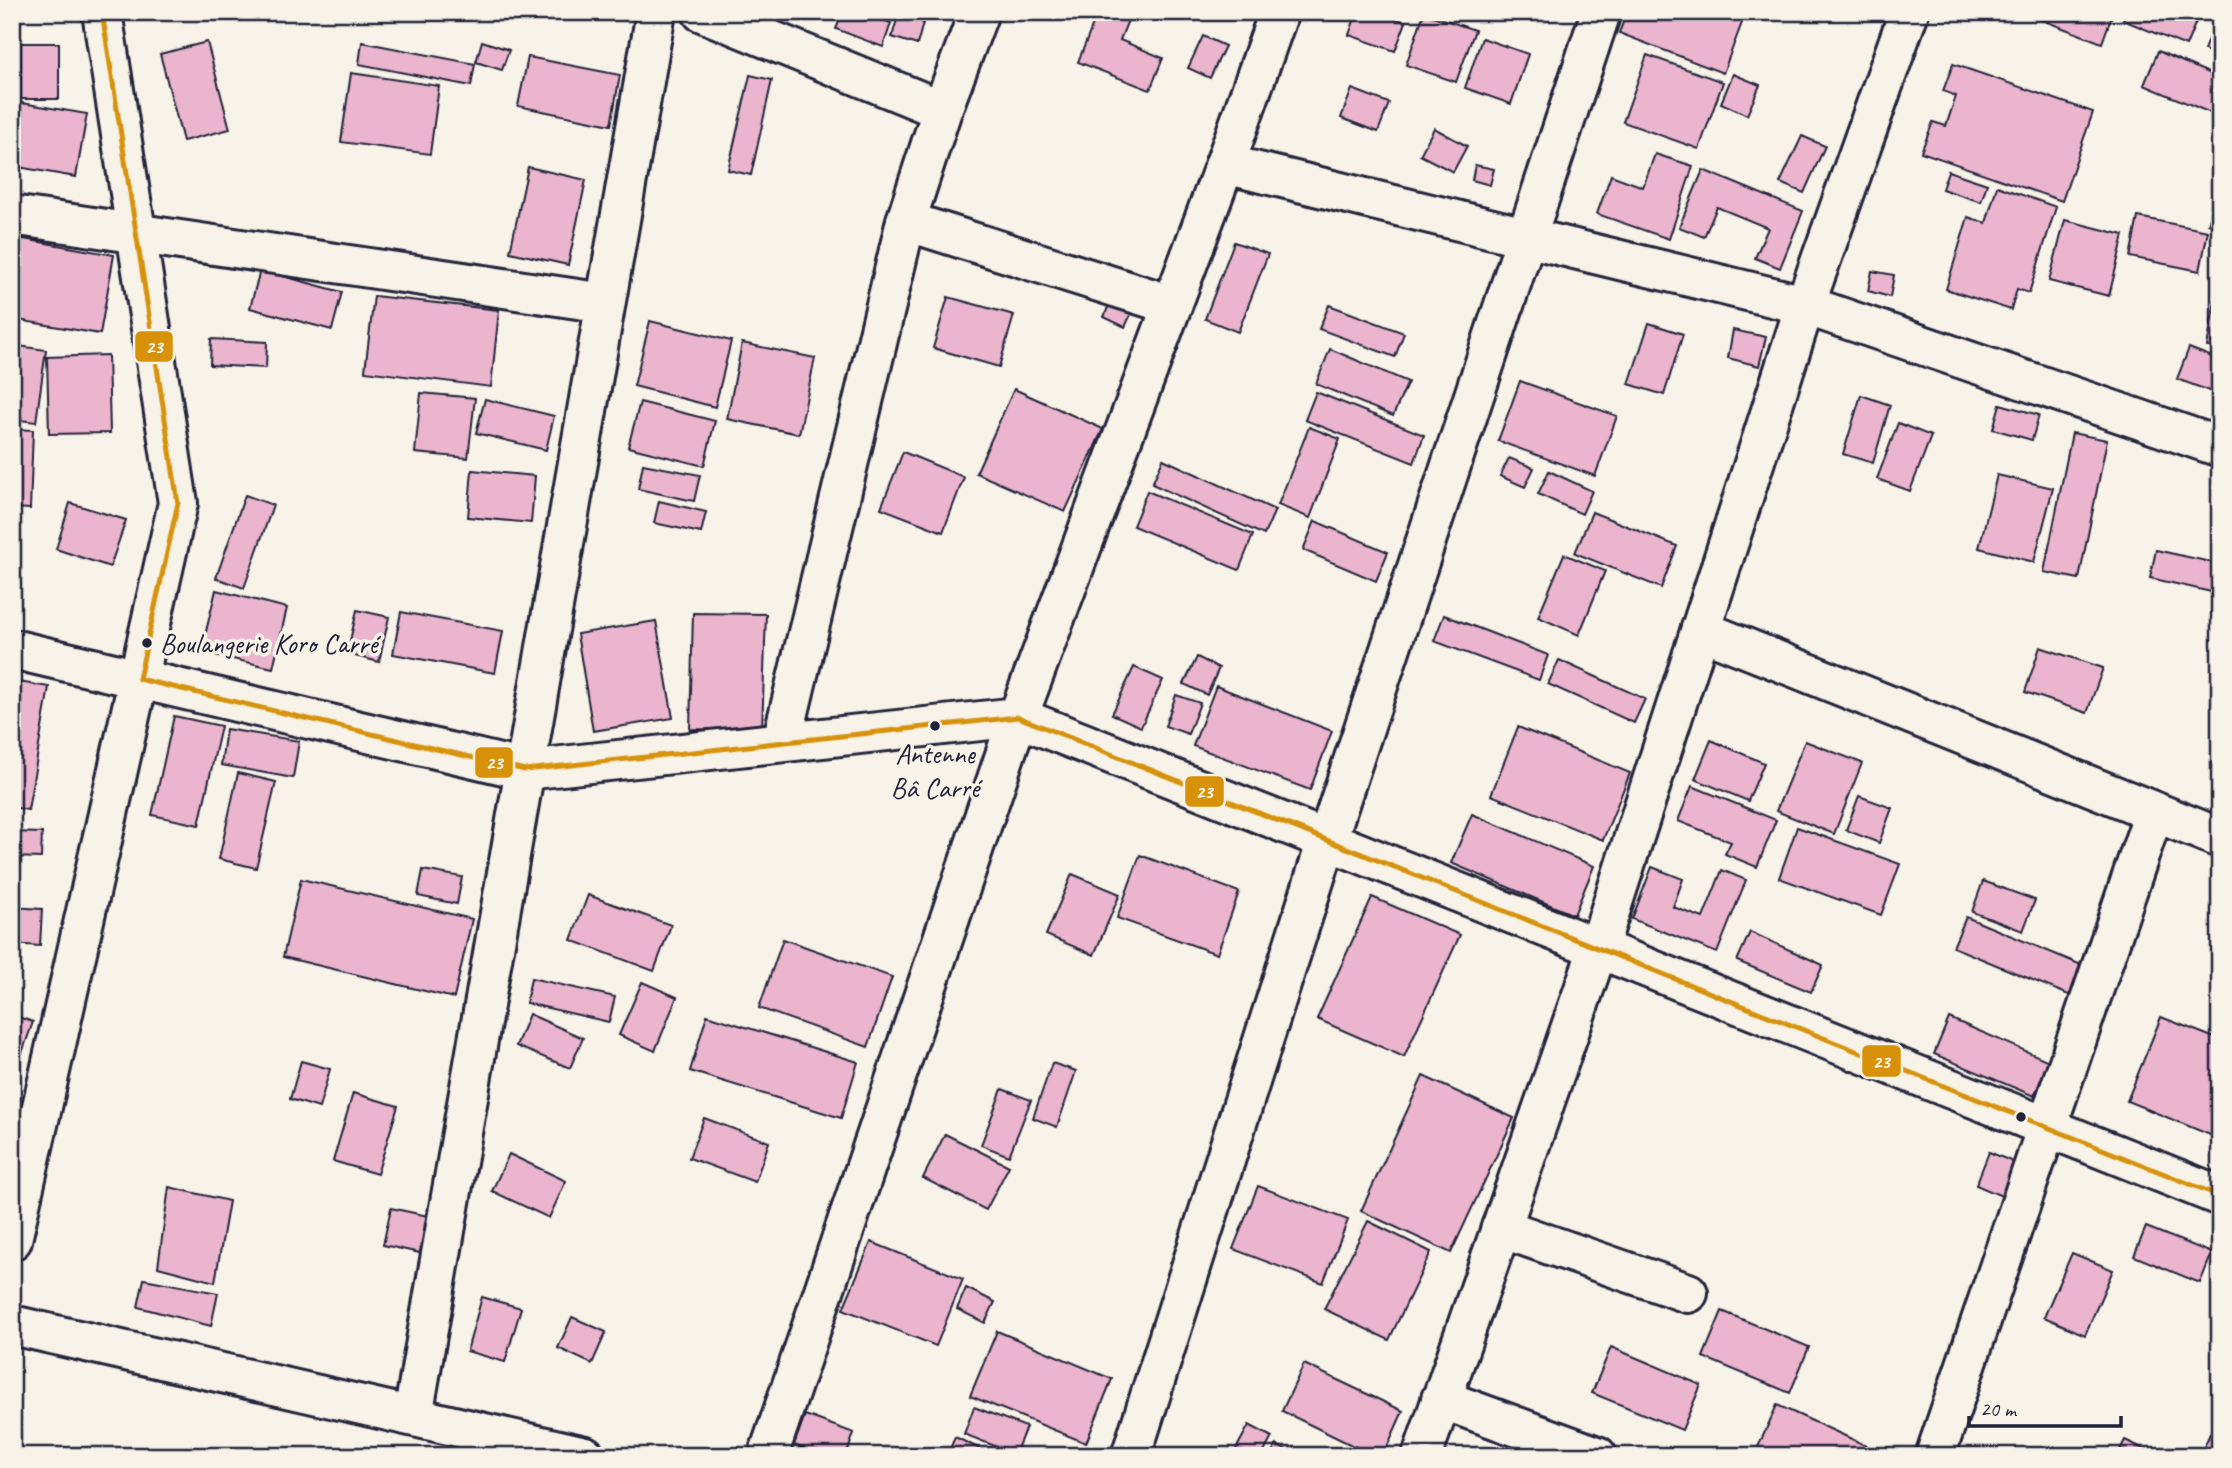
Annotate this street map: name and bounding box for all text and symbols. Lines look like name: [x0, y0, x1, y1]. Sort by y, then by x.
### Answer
line badge: 23: [134, 330, 174, 363]
text: 23: [145, 335, 165, 359]
place label: Boulangerie Koro Carré: [160, 626, 381, 661]
marker: Boulangerie Koro Carré: [140, 636, 154, 650]
marker: Antenne Bâ Carré: [928, 719, 942, 733]
place label: Antenne Bâ Carré: [891, 736, 983, 805]
line badge: 23: [474, 746, 514, 779]
text: 23: [485, 751, 505, 775]
line badge: 23: [1184, 775, 1225, 808]
text: 23: [1195, 780, 1215, 804]
line badge: 23: [1861, 1044, 1902, 1078]
text: 23: [1872, 1050, 1892, 1074]
unlabelled marker: [2014, 1110, 2028, 1124]
scale bar: [1969, 1384, 2122, 1428]
text: 20 m: [1980, 1396, 2018, 1422]

